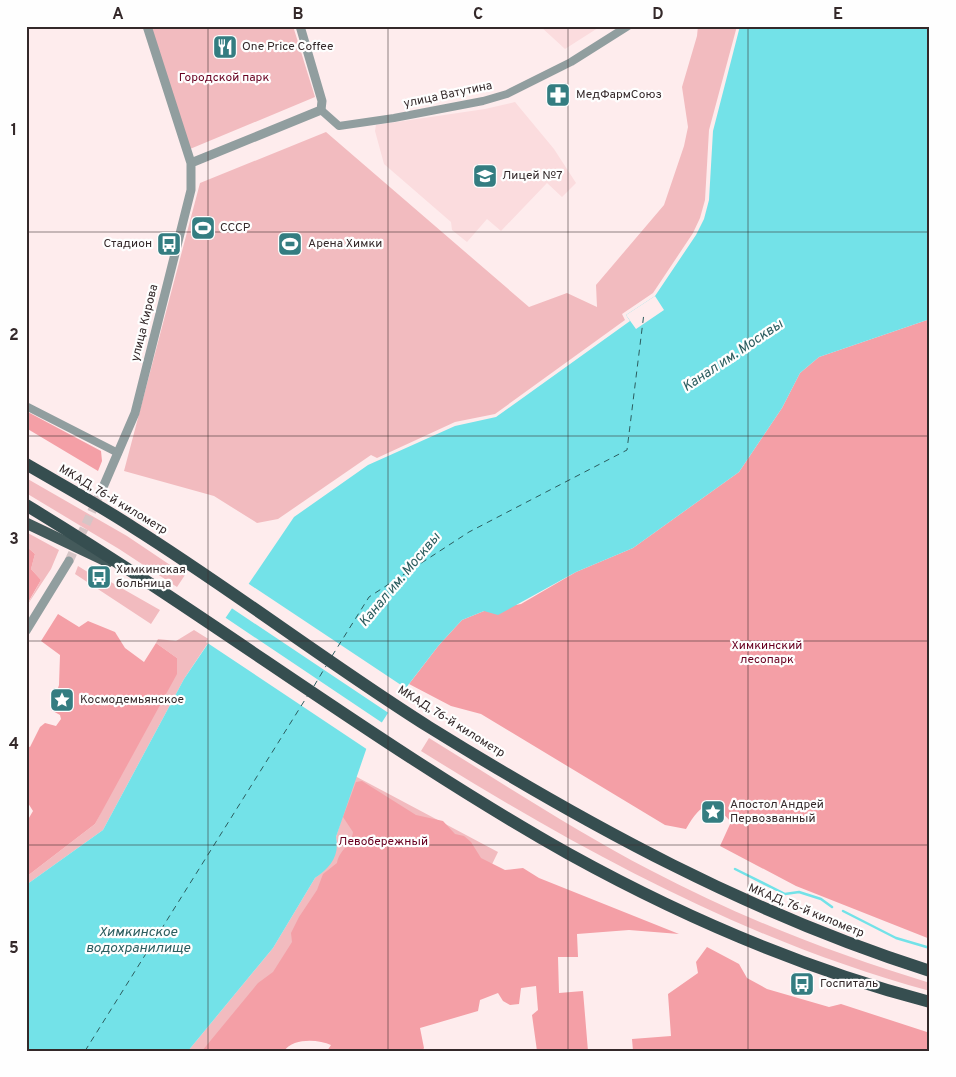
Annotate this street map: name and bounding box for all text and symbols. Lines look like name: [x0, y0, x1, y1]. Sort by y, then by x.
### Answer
text: A: [112, 5, 124, 25]
text: B: [292, 5, 304, 25]
text: C: [473, 5, 483, 25]
text: D: [652, 5, 664, 25]
text: E: [833, 5, 843, 25]
restaurant icon: One Price Coffee: [212, 34, 238, 60]
place label: One Price Coffee: [242, 39, 333, 55]
park label: Городской парк: [179, 70, 269, 86]
street label: улица Ватутина: [402, 78, 494, 112]
pharmacy icon: МедФармСоюз: [545, 82, 571, 108]
place label: МедФармСоюз: [576, 87, 662, 103]
text: 1: [11, 121, 17, 141]
school or university icon: Лицей №7: [472, 163, 498, 189]
place label: Лицей №7: [502, 168, 563, 184]
sports icon: СССР: [190, 215, 216, 241]
place label: СССР: [220, 220, 251, 236]
bus stop icon: Стадион: [156, 231, 182, 257]
sports icon: Арена Химки: [277, 231, 303, 257]
place label: Стадион: [103, 236, 152, 252]
place label: Арена Химки: [308, 236, 382, 252]
street label: улица Кирова: [128, 283, 162, 363]
water label: Канал им. Москвы: [680, 316, 787, 396]
text: 2: [9, 326, 19, 346]
street label: МКАД, 76-й километр: [56, 461, 170, 539]
water label: Канал им. Москвы: [356, 529, 445, 631]
text: 3: [9, 530, 19, 550]
place label: Химкинская больница: [116, 562, 186, 592]
bus stop icon: Химкинская больница: [86, 564, 112, 590]
park label: Химкинский лесопарк: [732, 638, 802, 668]
street label: МКАД, 76-й километр: [394, 682, 508, 762]
place icon: Космодемьянское: [49, 687, 75, 713]
place label: Космодемьянское: [80, 692, 184, 708]
text: 4: [9, 735, 19, 755]
place label: Апостол Андрей Первозванный: [730, 797, 824, 827]
place icon: Апостол Андрей Первозванный: [700, 799, 726, 825]
park label: Левобережный: [338, 834, 428, 850]
street label: МКАД, 76-й километр: [746, 880, 867, 942]
water label: Химкинское водохранилище: [86, 924, 191, 957]
text: 5: [9, 939, 19, 959]
bus stop icon: Госпиталь: [789, 971, 815, 997]
place label: Госпиталь: [820, 976, 878, 992]

